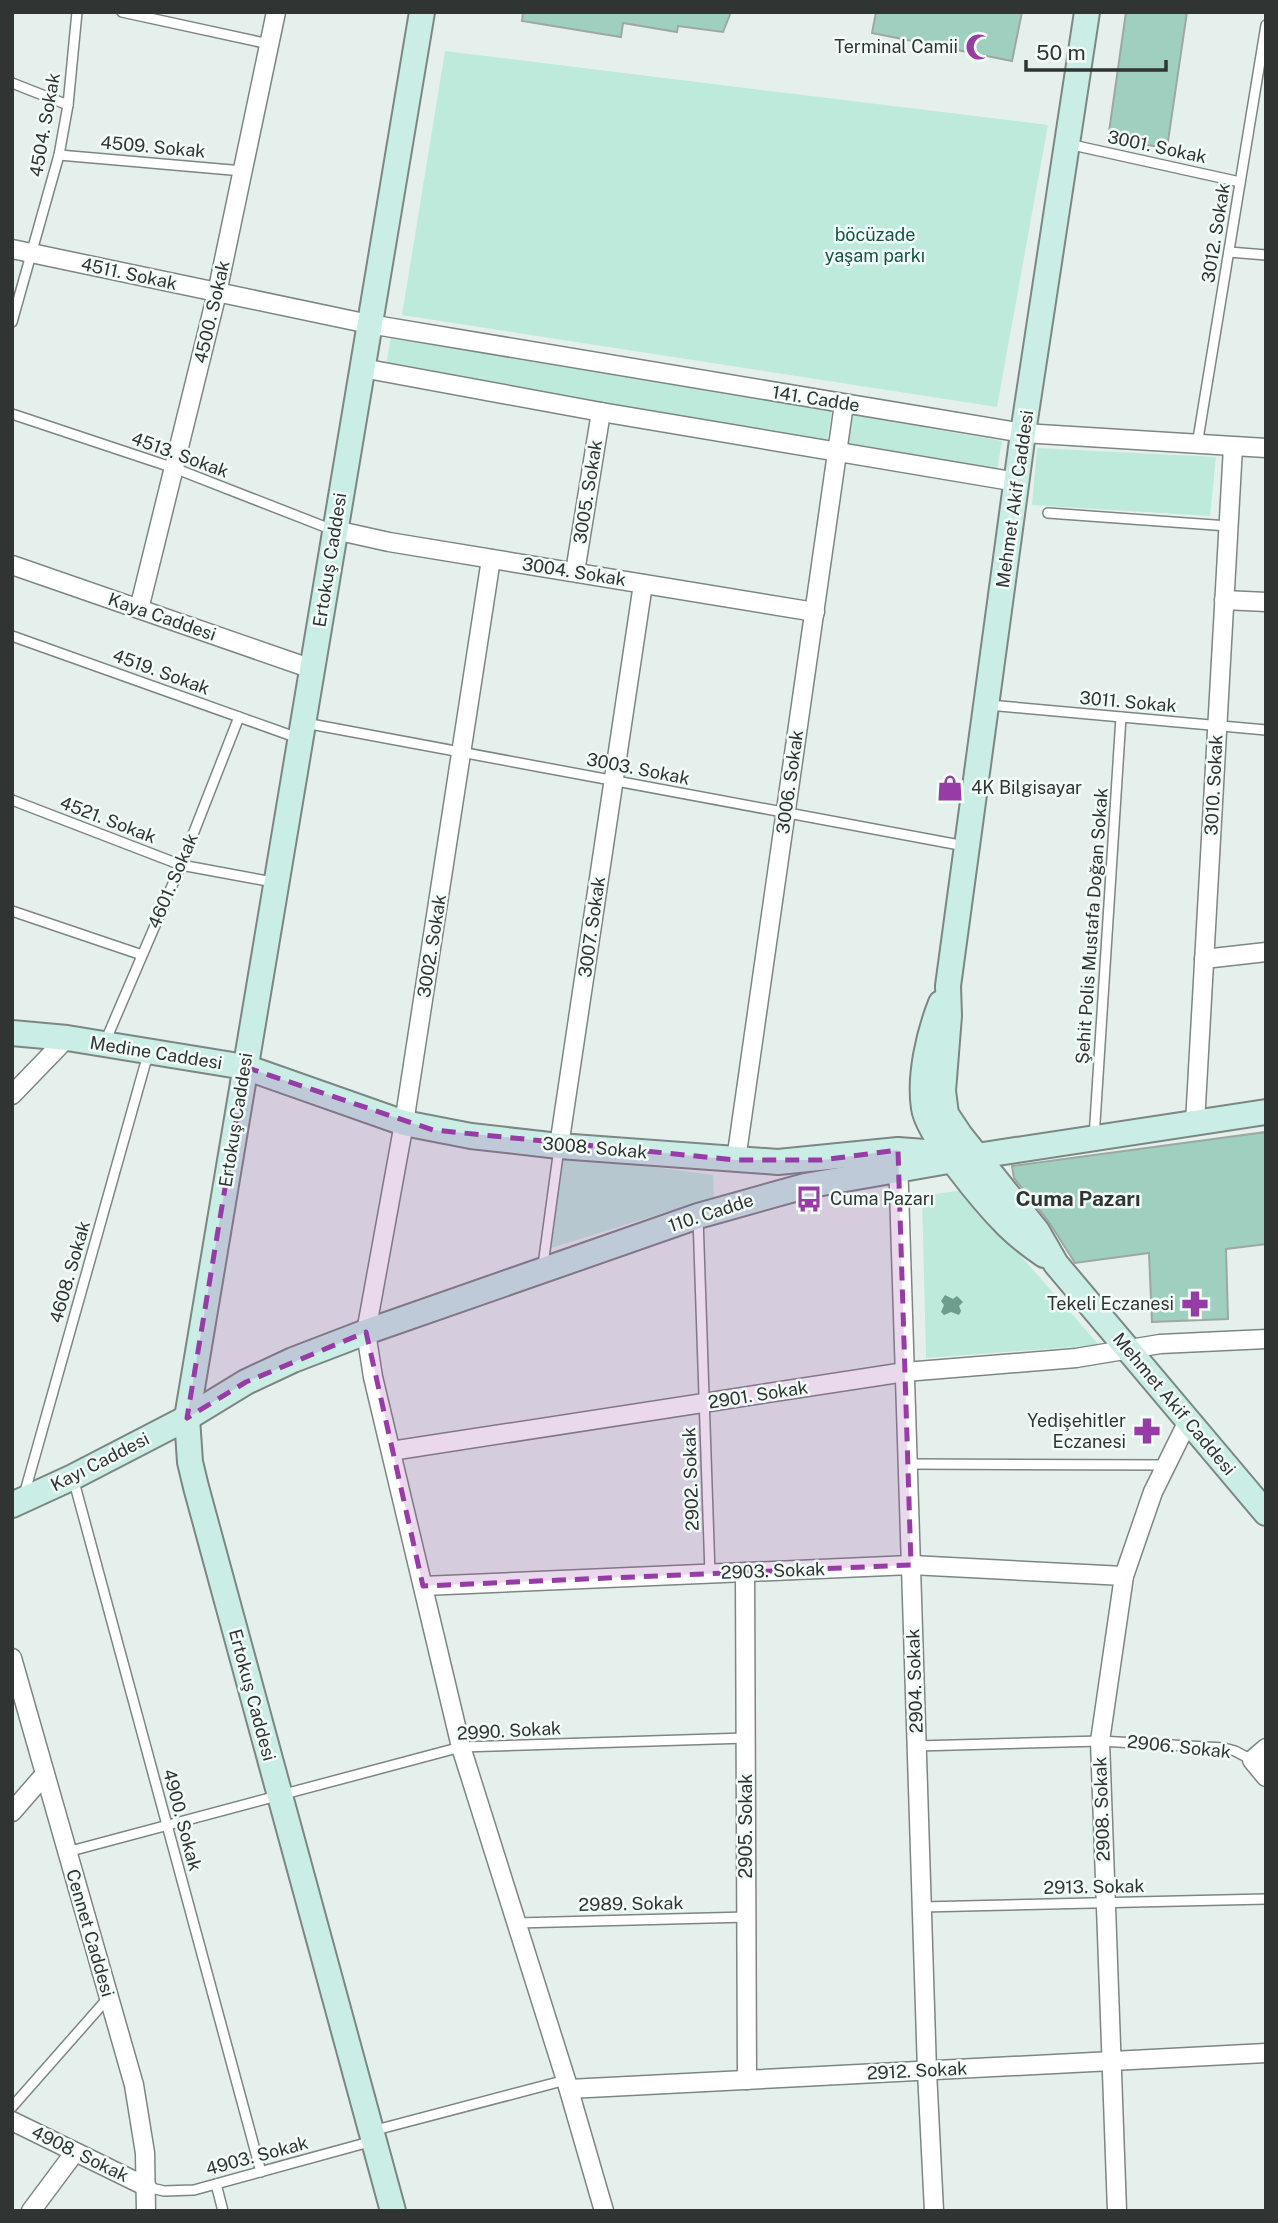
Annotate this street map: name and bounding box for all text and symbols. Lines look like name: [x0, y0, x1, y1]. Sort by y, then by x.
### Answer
scale bar: [1026, 28, 1166, 72]
mosque icon: Terminal Camii: [964, 32, 994, 62]
place label: Terminal Camii: [834, 36, 958, 57]
text: 50 m: [1036, 40, 1086, 65]
street label: 4504. Sokak: [25, 71, 64, 179]
street label: 3001. Sokak: [1106, 126, 1209, 167]
street label: 4509. Sokak: [100, 131, 206, 162]
street label: 3012. Sokak: [1197, 182, 1234, 284]
park label: böcüzade yaşam parkı: [825, 224, 925, 266]
street label: 4511. Sokak: [79, 253, 179, 294]
street label: 4500. Sokak: [189, 258, 234, 365]
street label: 141. Cadde: [771, 381, 861, 416]
street label: Mehmet Akif Caddesi: [992, 409, 1037, 589]
street label: 4513. Sokak: [129, 427, 232, 482]
street label: 3005. Sokak: [569, 438, 606, 545]
street label: Ertokuş Caddesi: [309, 491, 351, 629]
street label: 3004. Sokak: [521, 553, 628, 590]
street label: Kaya Caddesi: [105, 588, 219, 645]
street label: 4519. Sokak: [110, 644, 213, 699]
street label: 3011. Sokak: [1079, 687, 1177, 716]
street label: 3006. Sokak: [772, 729, 807, 835]
street label: 3010. Sokak: [1200, 734, 1227, 836]
street label: 3003. Sokak: [585, 748, 692, 789]
shop icon: 4K Bilgisayar: [935, 773, 965, 803]
place label: 4K Bilgisayar: [971, 777, 1082, 798]
street label: Şehit Polis Mustafa Doğan Sokak: [1071, 787, 1112, 1065]
street label: 4521. Sokak: [57, 792, 159, 847]
street label: 4601. Sokak: [143, 830, 202, 931]
street label: 3007. Sokak: [574, 875, 609, 979]
street label: 3002. Sokak: [413, 893, 450, 999]
street label: Medine Caddesi: [88, 1032, 224, 1073]
street label: Ertokuş Caddesi: [215, 1051, 257, 1189]
street label: 3008. Sokak: [542, 1132, 648, 1163]
bus stop icon: Cuma Pazarı: [794, 1184, 824, 1214]
district label: Cuma Pazarı: [1016, 1186, 1140, 1211]
place label: Cuma Pazarı: [830, 1188, 934, 1209]
street label: 110. Cadde: [666, 1189, 756, 1236]
street label: 4608. Sokak: [45, 1218, 94, 1325]
pharmacy icon: Tekeli Eczanesi: [1180, 1289, 1210, 1319]
place label: Tekeli Eczanesi: [1047, 1293, 1174, 1314]
street label: Mehmet Akif Caddesi: [1109, 1328, 1240, 1479]
street label: 2901. Sokak: [707, 1376, 809, 1413]
place label: Yedişehitler Eczanesi: [1027, 1410, 1126, 1452]
pharmacy icon: Yedişehitler Eczanesi: [1132, 1416, 1162, 1446]
street label: 2902. Sokak: [678, 1427, 703, 1531]
street label: Kayı Caddesi: [47, 1428, 152, 1495]
street label: 2903. Sokak: [720, 1558, 826, 1583]
street label: Ertokuş Caddesi: [225, 1627, 280, 1763]
street label: 2904. Sokak: [902, 1628, 927, 1734]
street label: 2990. Sokak: [456, 1717, 562, 1744]
street label: 2906. Sokak: [1126, 1731, 1232, 1762]
street label: 2908. Sokak: [1089, 1756, 1114, 1862]
street label: 4900. Sokak: [159, 1767, 206, 1873]
street label: 2905. Sokak: [735, 1774, 756, 1878]
street label: Cennet Caddesi: [62, 1867, 119, 1999]
street label: 2913. Sokak: [1043, 1875, 1145, 1898]
street label: 2989. Sokak: [578, 1892, 684, 1915]
street label: 2912. Sokak: [866, 2057, 968, 2084]
street label: 4908. Sokak: [28, 2121, 132, 2186]
street label: 4903. Sokak: [203, 2132, 310, 2179]

